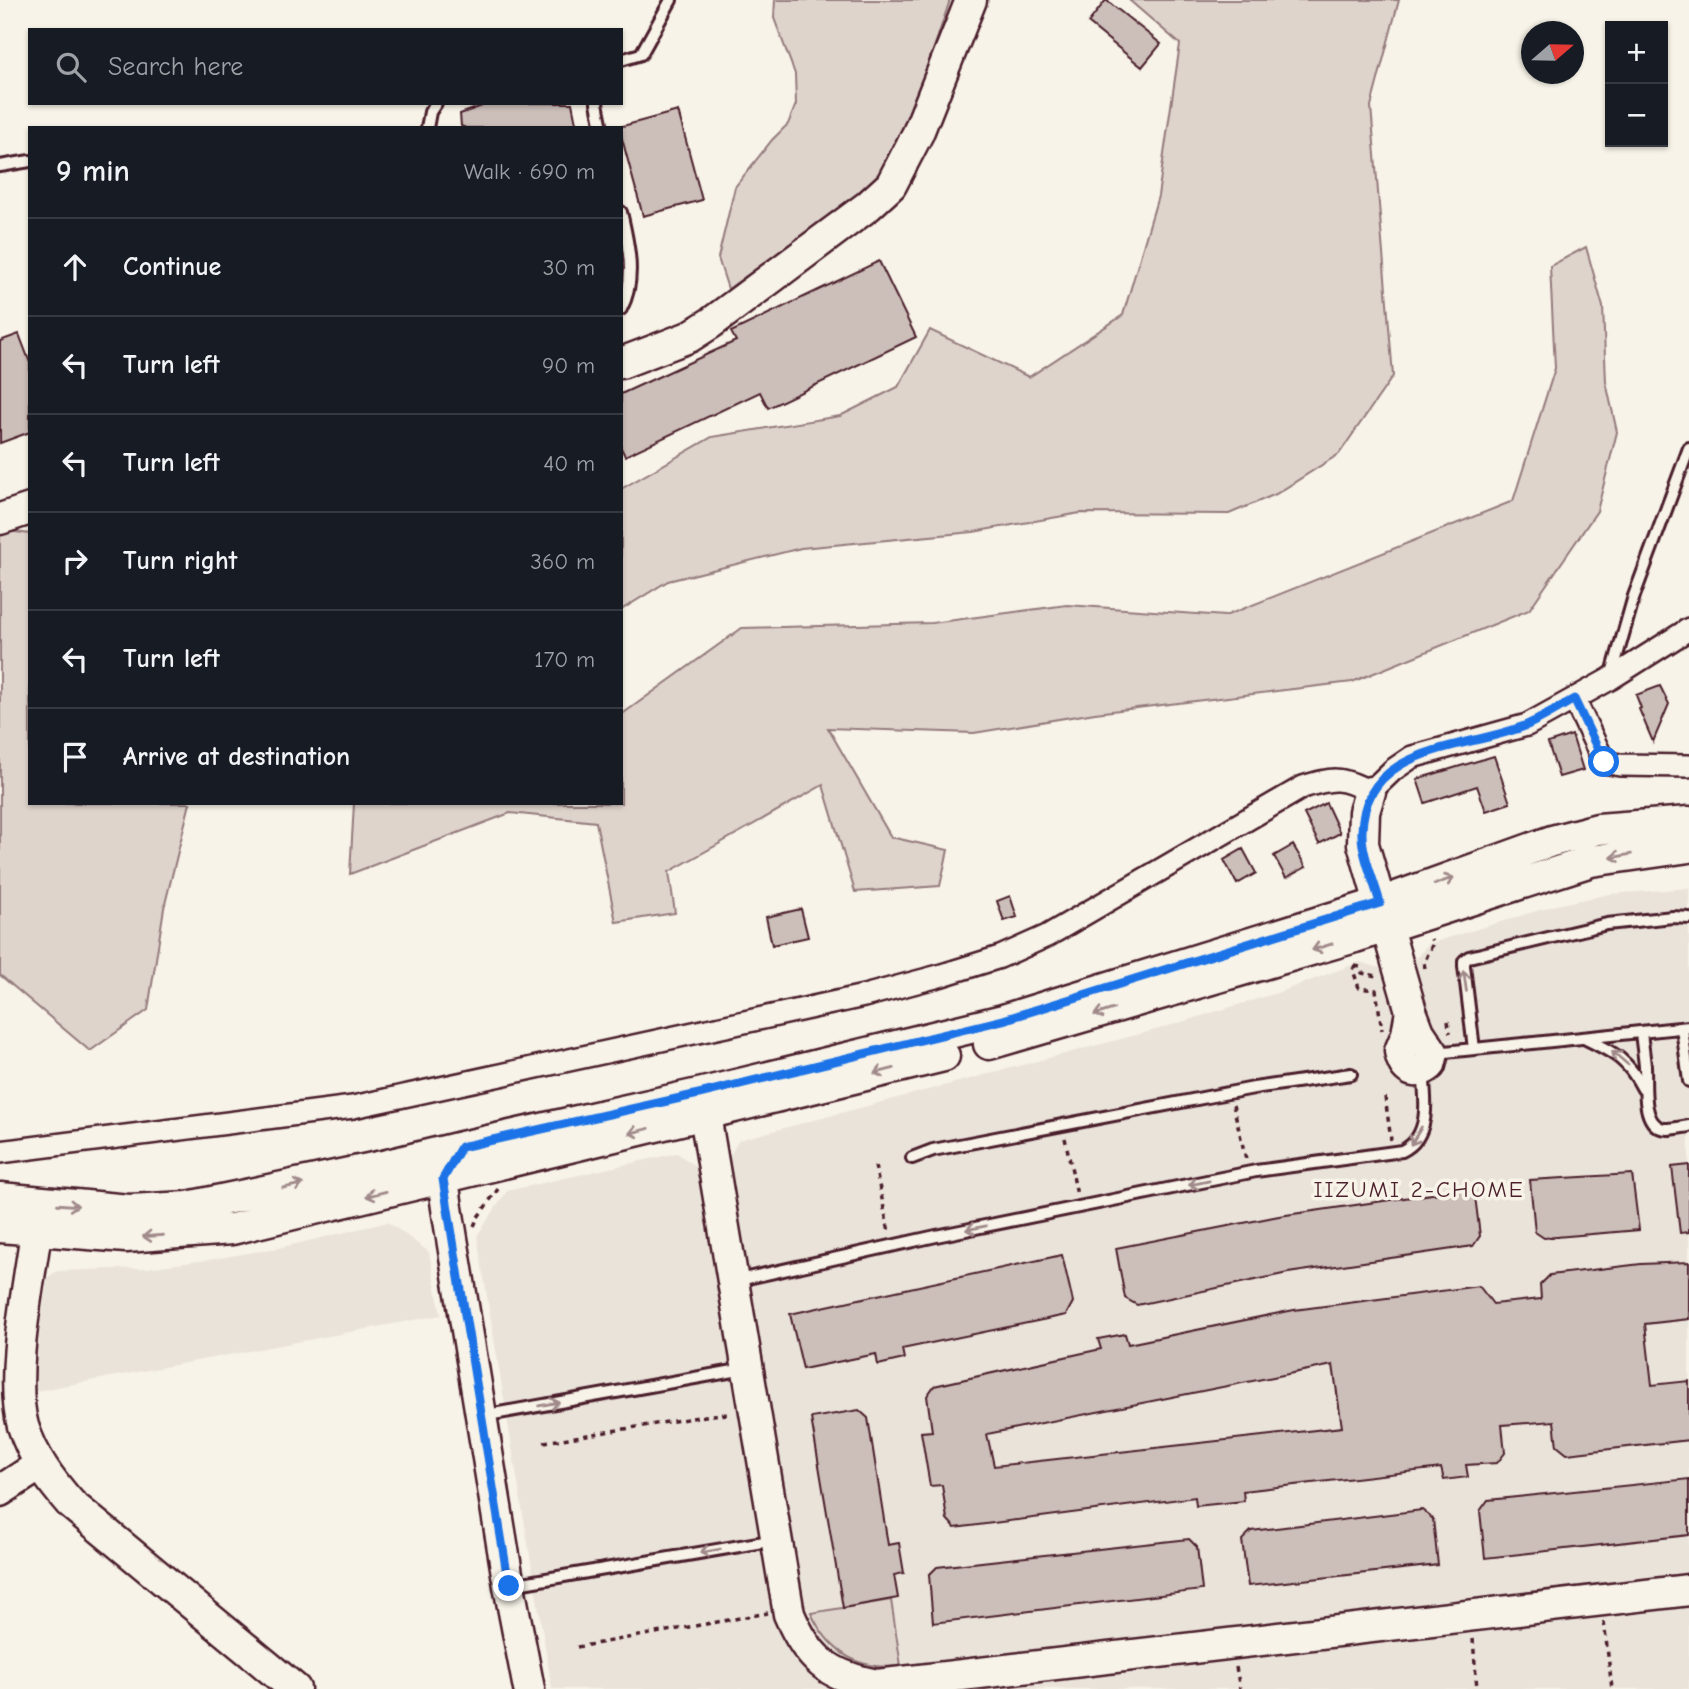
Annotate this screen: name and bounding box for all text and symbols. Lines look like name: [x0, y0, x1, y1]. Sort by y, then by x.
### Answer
north arrow: [1521, 21, 1584, 84]
map controls: [1605, 21, 1668, 147]
button: +: [1605, 21, 1668, 84]
search box: [28, 28, 623, 105]
icon: search: [52, 48, 90, 86]
text: Search here: [108, 52, 243, 82]
button: −: [1605, 84, 1668, 147]
text: 9 min: [56, 154, 130, 189]
text: Walk · 690 m: [464, 158, 595, 185]
icon: ahead: [56, 248, 94, 286]
text: Continue: [123, 252, 221, 282]
text: 30 m: [543, 254, 595, 281]
icon: left: [56, 346, 94, 384]
text: Turn left: [123, 350, 220, 380]
text: 90 m: [542, 352, 595, 379]
icon: left: [56, 444, 94, 482]
text: Turn left: [123, 448, 220, 478]
text: 40 m: [543, 450, 595, 477]
icon: right: [56, 542, 94, 580]
text: Turn right: [123, 546, 237, 576]
text: 360 m: [530, 548, 595, 575]
icon: left: [56, 640, 94, 678]
text: Turn left: [123, 644, 220, 674]
text: 170 m: [534, 646, 595, 673]
icon: arrive: [56, 738, 94, 776]
text: Arrive at destination: [123, 742, 350, 772]
route start: [1588, 746, 1619, 777]
one-way arrow: [1610, 850, 1633, 863]
one-way arrow: [1433, 873, 1455, 886]
one-way arrow: [1311, 941, 1333, 954]
one-way arrow: [1459, 970, 1472, 993]
one-way arrow: [1093, 1006, 1115, 1019]
one-way arrow: [1611, 1051, 1629, 1067]
one-way arrow: [873, 1065, 896, 1078]
one-way arrow: [628, 1125, 651, 1138]
one-way arrow: [1409, 1126, 1423, 1146]
district label: IIZUMI 2-CHOME: [1313, 1176, 1525, 1203]
one-way arrow: [1188, 1177, 1211, 1191]
one-way arrow: [281, 1178, 304, 1192]
one-way arrow: [365, 1188, 388, 1201]
one-way arrow: [56, 1199, 79, 1212]
one-way arrow: [965, 1222, 988, 1236]
one-way arrow: [142, 1229, 165, 1242]
one-way arrow: [537, 1397, 560, 1410]
one-way arrow: [699, 1545, 722, 1558]
route end: [493, 1570, 524, 1601]

